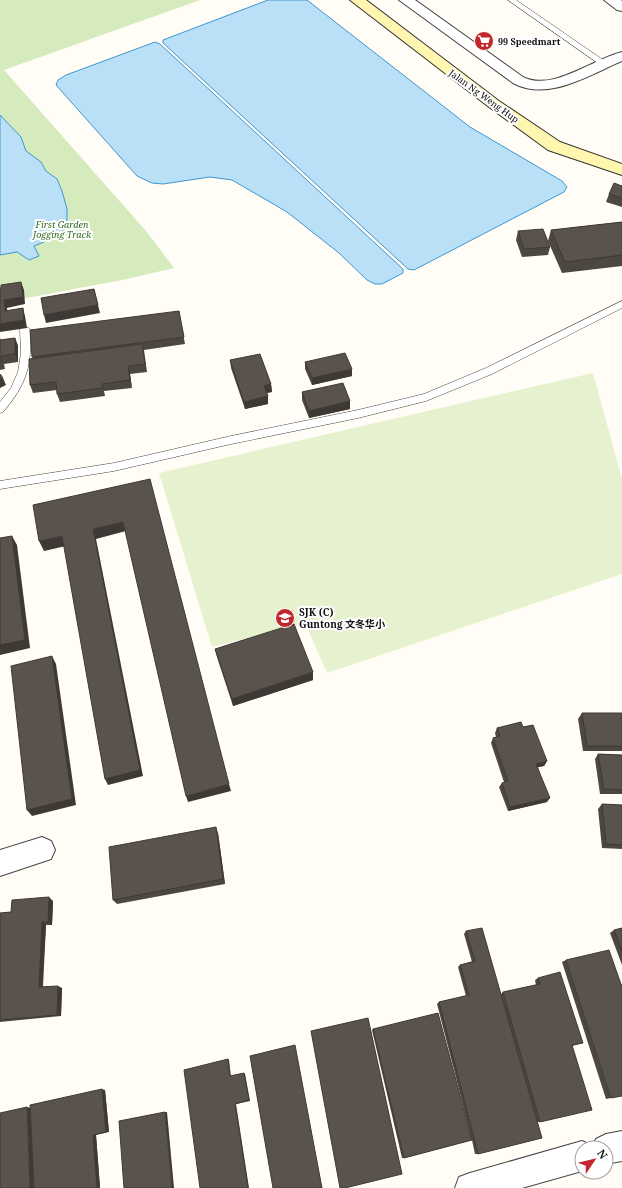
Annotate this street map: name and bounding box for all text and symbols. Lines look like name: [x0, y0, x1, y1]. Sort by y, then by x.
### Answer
supermarket icon: 99 Speedmart: [473, 30, 495, 52]
place label: 99 Speedmart: [498, 35, 561, 48]
street label: Jalan Ng Weng Hup: [446, 66, 522, 126]
park label: First Garden Jogging Track: [31, 218, 92, 241]
place label: SJK (C) Guntong 文冬华小: [299, 605, 386, 631]
school or university icon: SJK (C) Guntong 文冬华小: [274, 607, 296, 629]
north arrow: [574, 1140, 614, 1180]
text: N: [594, 1146, 611, 1162]

